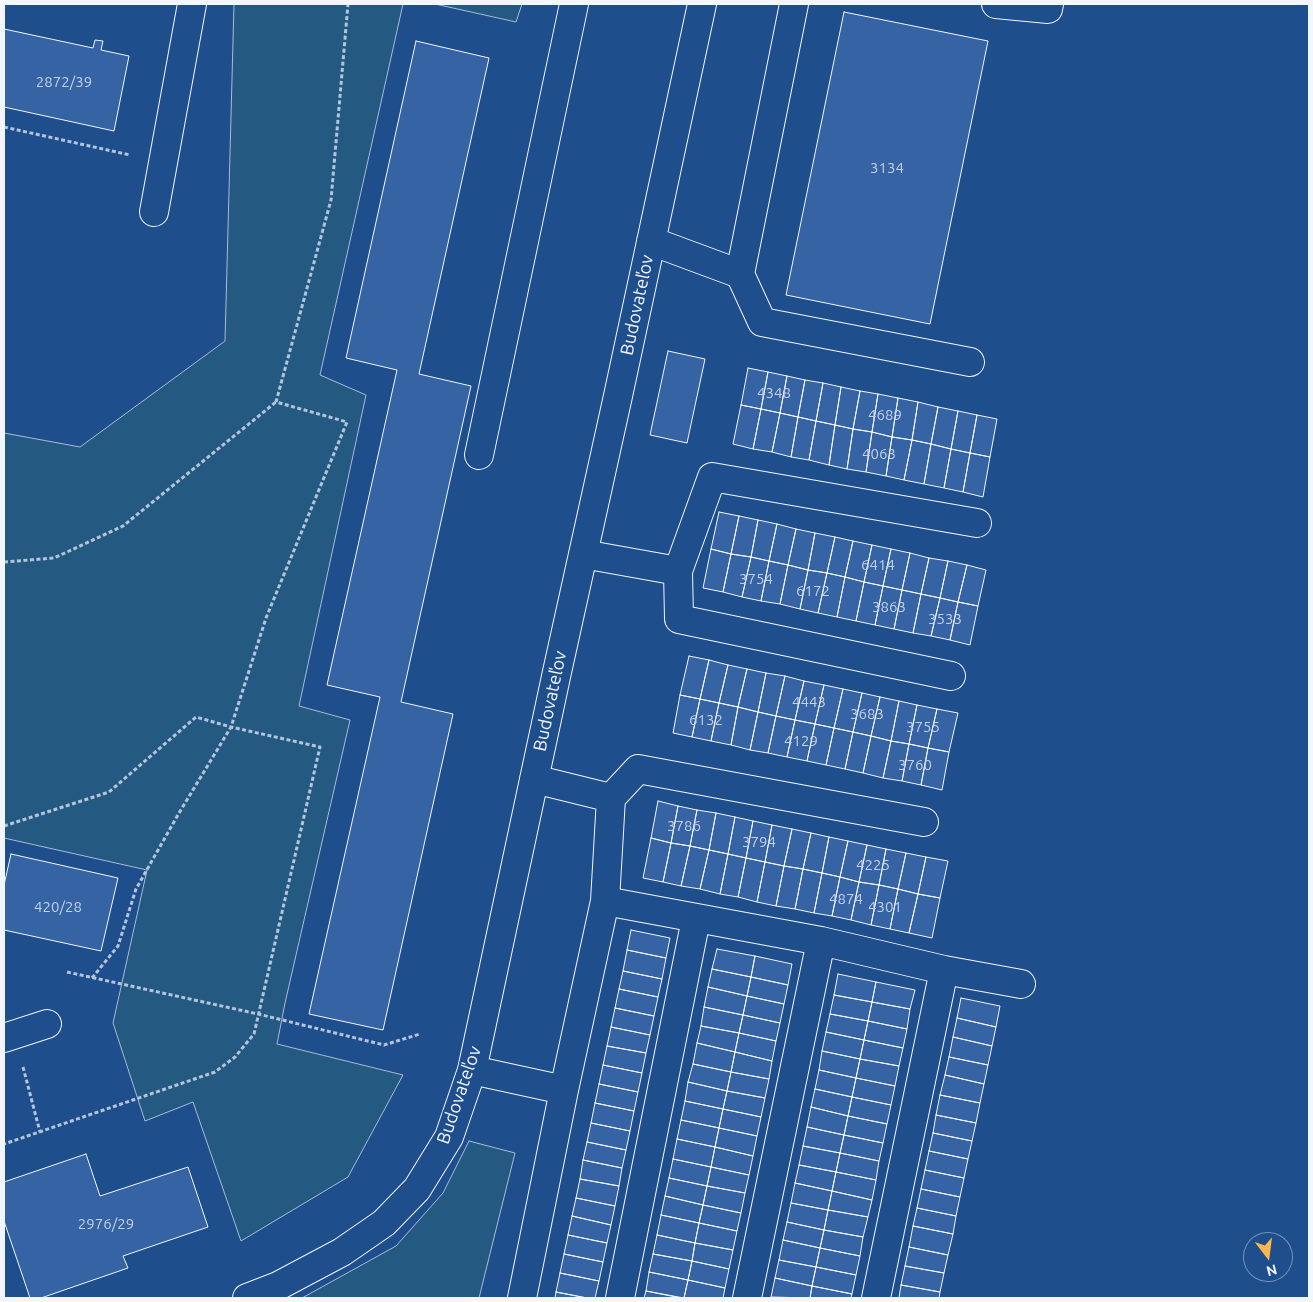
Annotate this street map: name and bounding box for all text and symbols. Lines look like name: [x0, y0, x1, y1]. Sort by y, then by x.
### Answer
house number: 2872/39: [36, 73, 92, 91]
house number: 3134: [870, 159, 904, 177]
street label: Budovateľov: [616, 253, 658, 357]
house number: 4348: [757, 384, 791, 402]
house number: 4689: [868, 406, 902, 424]
house number: 4063: [862, 445, 896, 463]
house number: 6414: [861, 556, 895, 574]
house number: 3754: [739, 570, 773, 588]
house number: 6172: [796, 582, 830, 600]
house number: 3863: [872, 598, 906, 616]
house number: 3533: [928, 610, 962, 628]
street label: Budovateľov: [529, 649, 571, 753]
house number: 4443: [792, 693, 826, 711]
house number: 3683: [850, 705, 884, 723]
house number: 6132: [689, 711, 723, 729]
house number: 3755: [906, 718, 940, 736]
house number: 4129: [784, 732, 818, 750]
house number: 3760: [898, 756, 932, 774]
house number: 3786: [667, 817, 701, 835]
house number: 3794: [742, 833, 776, 851]
house number: 4225: [856, 856, 890, 874]
house number: 4874: [829, 890, 863, 908]
house number: 420/28: [34, 898, 82, 916]
house number: 4301: [868, 898, 902, 916]
street label: Budovateľov: [432, 1043, 486, 1147]
house number: 2976/29: [78, 1215, 134, 1233]
north arrow: [1243, 1232, 1293, 1282]
text: N: [1265, 1261, 1279, 1280]

